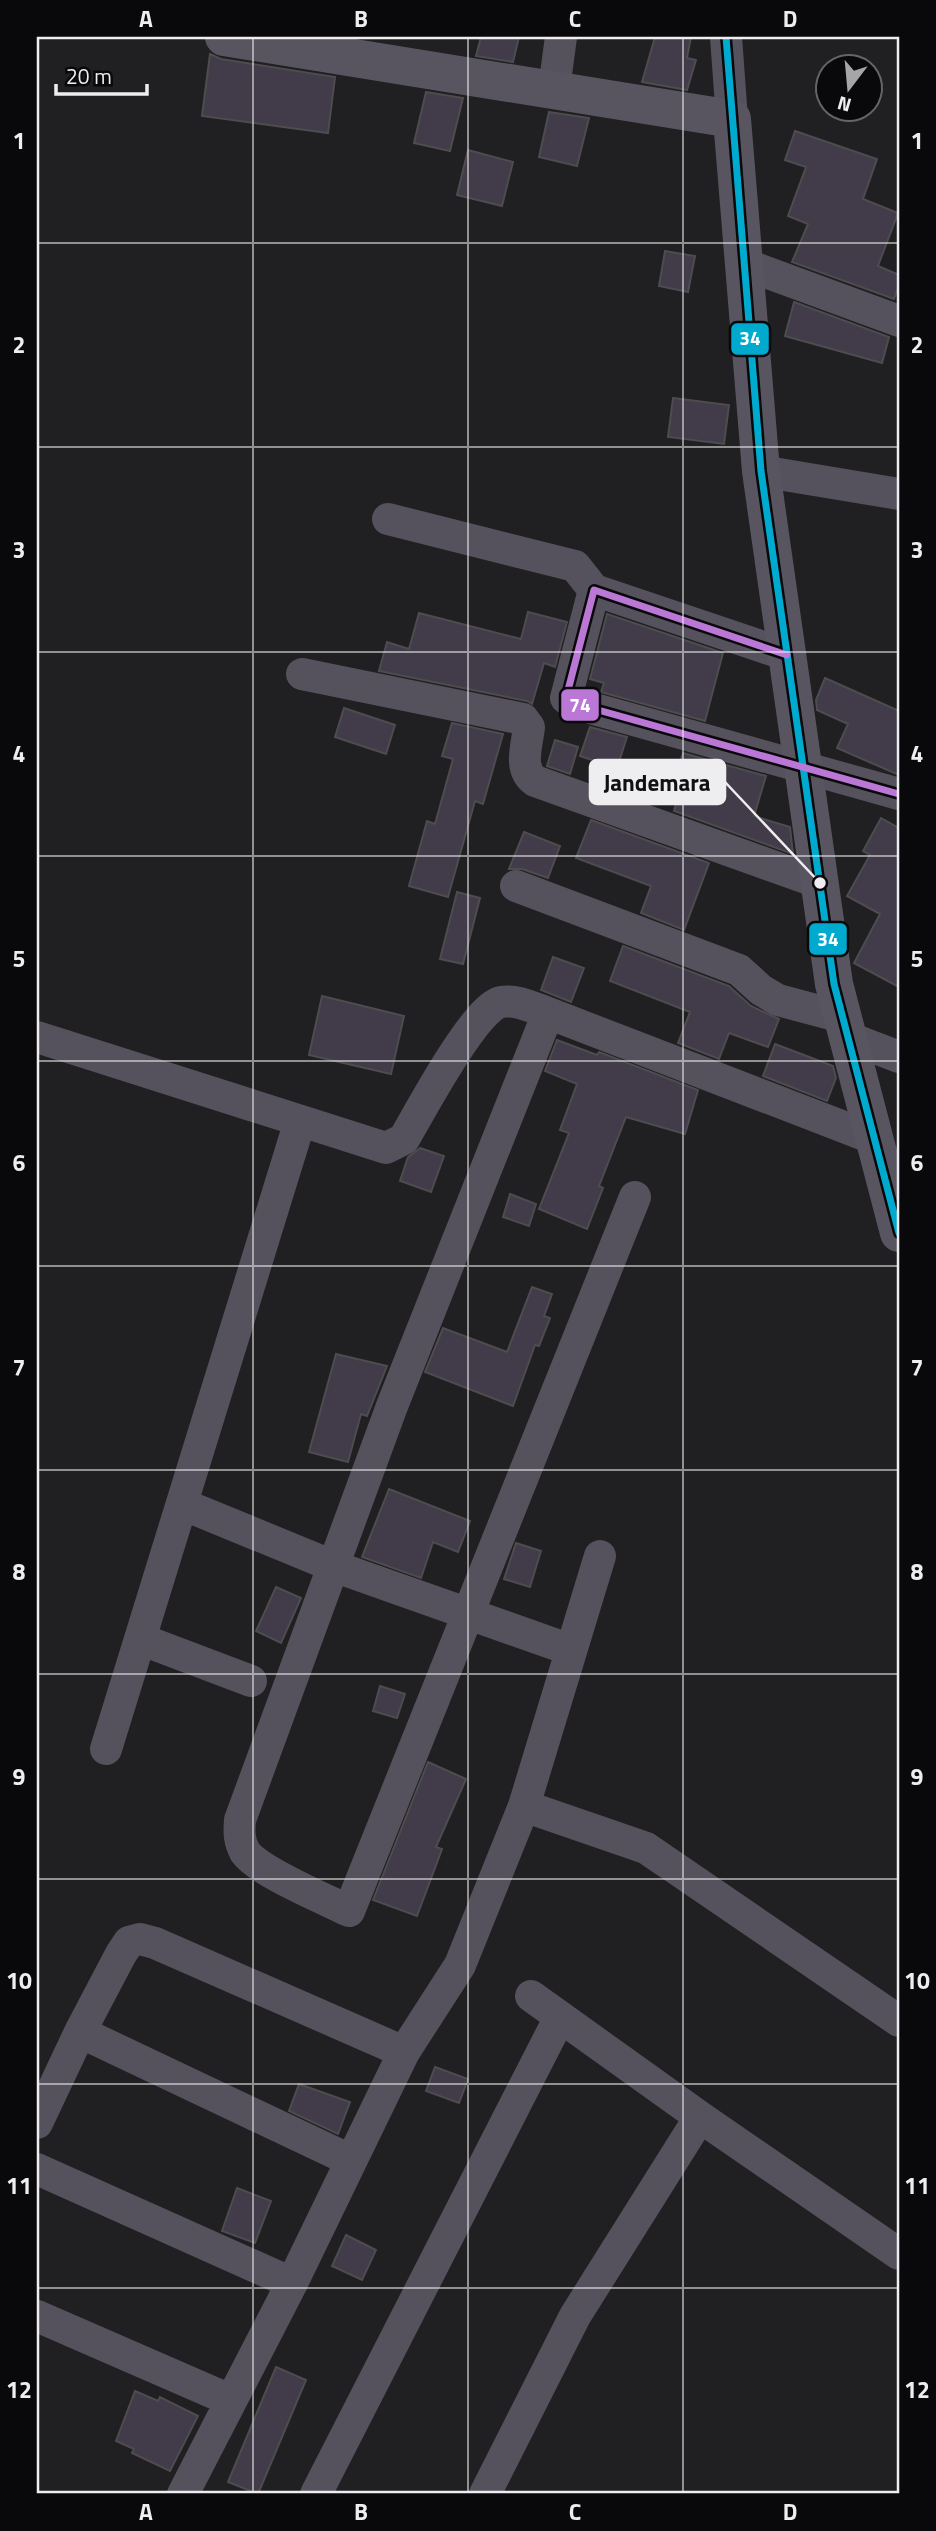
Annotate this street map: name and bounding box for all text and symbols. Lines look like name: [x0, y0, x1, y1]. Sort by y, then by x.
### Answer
text: A: [139, 1, 153, 36]
text: B: [354, 1, 368, 36]
text: C: [569, 1, 581, 36]
text: D: [783, 1, 797, 36]
scale bar: [56, 52, 147, 96]
north arrow: [814, 52, 884, 122]
text: 20 m: [66, 60, 112, 92]
text: N: [834, 89, 855, 121]
text: 1: [13, 123, 25, 158]
text: 1: [911, 123, 923, 158]
line badge: 34: [730, 322, 770, 356]
text: 34: [739, 323, 761, 352]
text: 2: [13, 327, 25, 362]
text: 2: [911, 327, 923, 362]
text: 3: [13, 532, 25, 567]
text: 3: [911, 532, 923, 567]
line badge: 74: [560, 688, 600, 722]
text: 74: [569, 690, 591, 719]
text: 4: [13, 736, 25, 771]
text: 4: [911, 736, 923, 771]
callout: Jandemara: [590, 760, 725, 804]
text: Jandemara: [603, 765, 711, 800]
line badge: 34: [808, 922, 848, 956]
text: 34: [817, 924, 839, 953]
text: 5: [13, 941, 25, 976]
text: 5: [911, 941, 923, 976]
text: 6: [13, 1145, 26, 1180]
text: 6: [911, 1145, 924, 1180]
text: 7: [13, 1350, 25, 1385]
text: 7: [911, 1350, 923, 1385]
text: 8: [13, 1554, 26, 1589]
text: 8: [911, 1554, 924, 1589]
text: 9: [13, 1759, 26, 1794]
text: 9: [911, 1759, 924, 1794]
text: 10: [6, 1963, 32, 1998]
text: 10: [904, 1963, 930, 1998]
text: 11: [6, 2168, 32, 2203]
text: 11: [904, 2168, 930, 2203]
text: 12: [6, 2372, 32, 2407]
text: 12: [904, 2372, 930, 2407]
text: A: [139, 2494, 153, 2529]
text: B: [354, 2494, 368, 2529]
text: C: [569, 2494, 581, 2529]
text: D: [783, 2494, 797, 2529]

